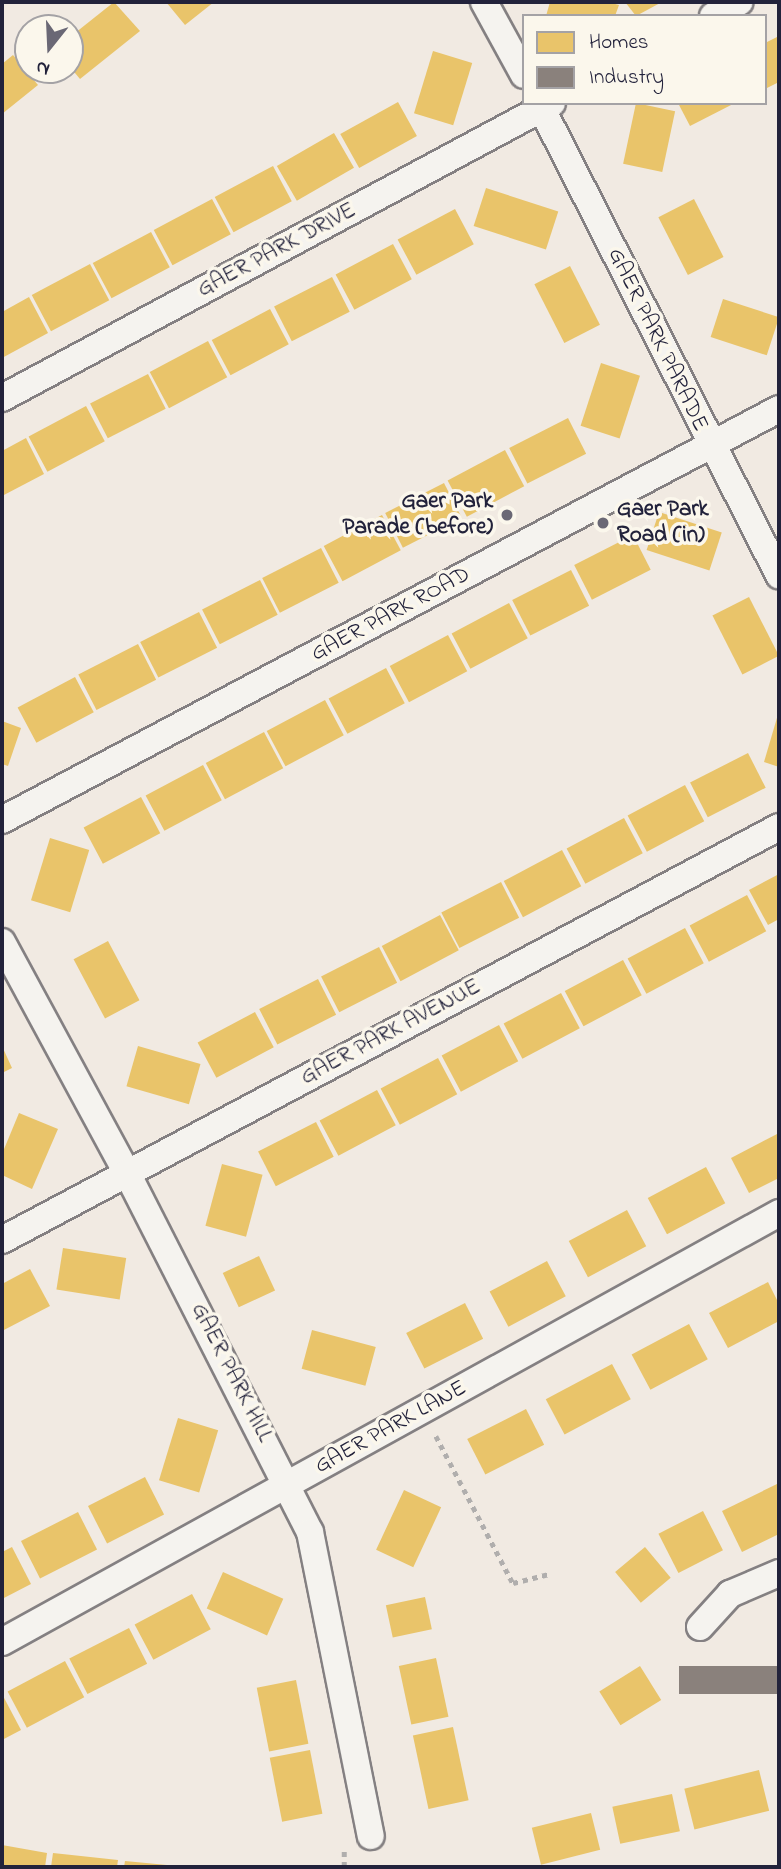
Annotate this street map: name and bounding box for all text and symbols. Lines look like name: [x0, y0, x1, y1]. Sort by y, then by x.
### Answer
north arrow: [14, 14, 84, 84]
legend: [522, 14, 767, 105]
text: Homes: [589, 28, 649, 58]
text: N: [33, 53, 53, 82]
text: Industry: [589, 63, 664, 93]
street label: GAER PARK DRIVE: [193, 198, 361, 304]
street label: GAER PARK PARADE: [601, 244, 713, 436]
place label: Gaer Park Parade (before): [343, 488, 493, 542]
place label: Gaer Park Road (in): [617, 496, 709, 550]
marker: Gaer Park Parade (before): [499, 507, 515, 523]
marker: Gaer Park Road (in): [595, 515, 611, 531]
street label: GAER PARK ROAD: [307, 562, 475, 668]
street label: GAER PARK AVENUE: [296, 974, 486, 1092]
street label: GAER PARK HILL: [184, 1299, 278, 1447]
street label: GAER PARK LANE: [310, 1375, 472, 1481]

